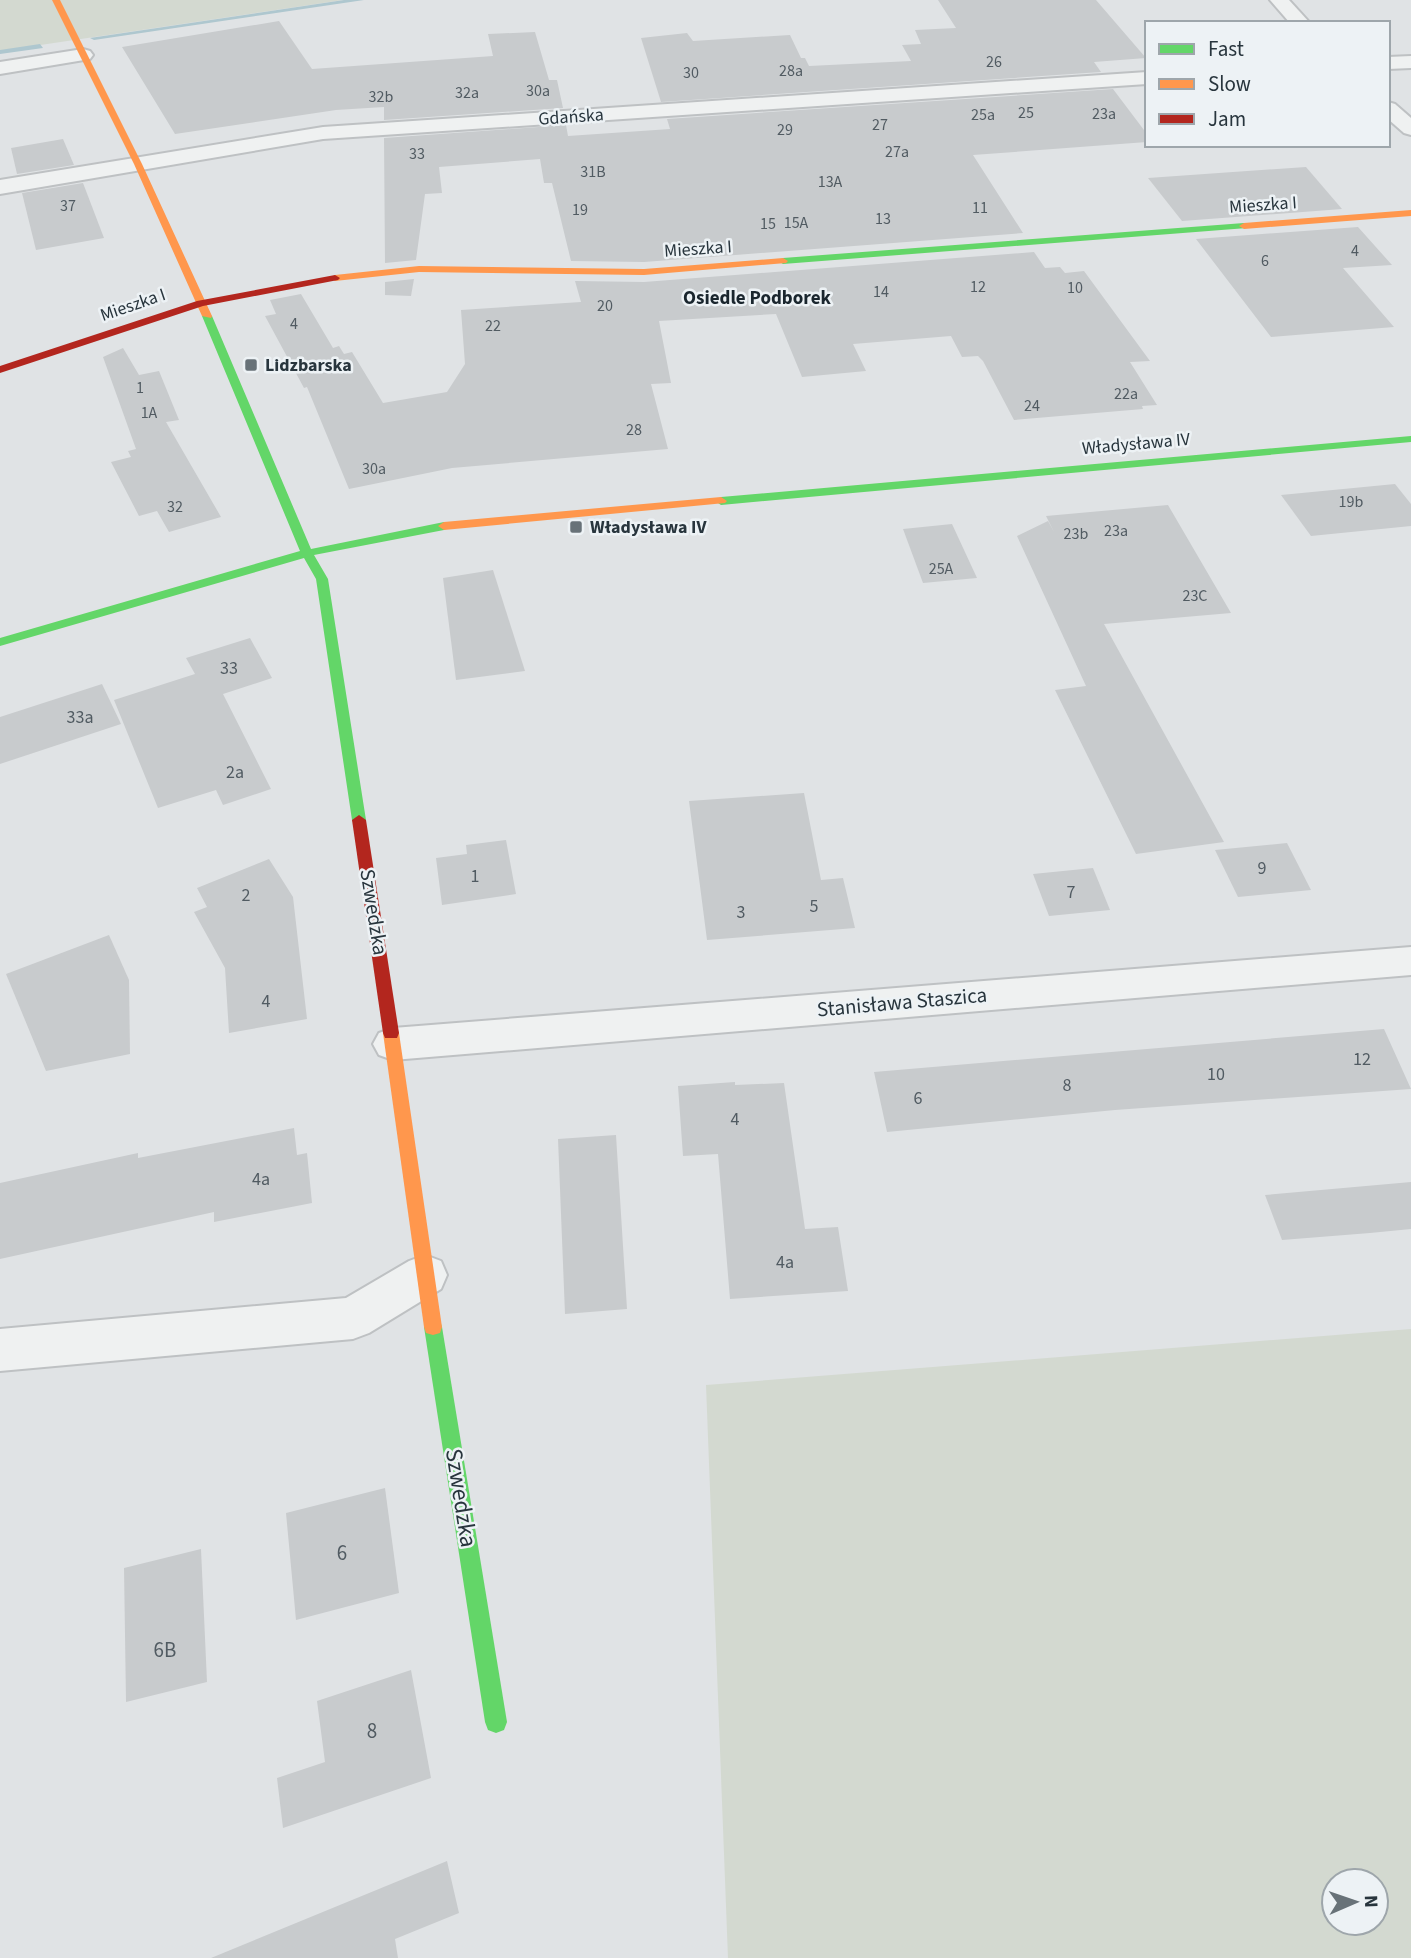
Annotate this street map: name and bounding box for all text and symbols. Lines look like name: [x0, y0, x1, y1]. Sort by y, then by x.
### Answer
legend: [1145, 21, 1390, 147]
text: Fast: [1208, 34, 1244, 64]
house number: 26: [986, 51, 1002, 73]
house number: 28a: [779, 60, 803, 82]
house number: 30: [683, 62, 699, 84]
text: Slow: [1208, 69, 1251, 99]
house number: 30a: [526, 80, 550, 102]
house number: 32a: [455, 82, 479, 104]
house number: 32b: [369, 86, 394, 108]
street label: Gdańska: [538, 102, 604, 132]
house number: 25: [1018, 102, 1034, 124]
house number: 23a: [1092, 103, 1116, 125]
house number: 25a: [971, 104, 995, 126]
text: Jam: [1208, 104, 1246, 134]
house number: 27: [872, 114, 888, 136]
house number: 29: [777, 119, 793, 141]
house number: 27a: [885, 141, 909, 163]
house number: 33: [409, 143, 425, 165]
house number: 31B: [580, 161, 606, 183]
house number: 13A: [818, 171, 843, 193]
street label: Mieszka I: [1228, 190, 1298, 220]
house number: 37: [60, 195, 76, 217]
house number: 11: [972, 197, 988, 219]
house number: 19: [572, 199, 588, 221]
house number: 13: [875, 208, 891, 230]
house number: 15A: [784, 212, 809, 234]
house number: 15: [760, 213, 776, 235]
street label: Mieszka I: [663, 234, 733, 264]
house number: 4: [1351, 240, 1359, 262]
house number: 6: [1261, 250, 1269, 272]
house number: 12: [970, 276, 986, 298]
house number: 10: [1067, 277, 1083, 299]
house number: 14: [873, 281, 889, 303]
street label: Mieszka I: [97, 282, 169, 328]
district label: Osiedle Podborek: [683, 285, 832, 312]
house number: 20: [597, 295, 613, 317]
house number: 4: [290, 313, 298, 335]
house number: 22: [485, 315, 501, 337]
place label: Lidzbarska: [265, 353, 352, 378]
marker: Lidzbarska: [243, 357, 259, 373]
house number: 1: [136, 377, 144, 399]
house number: 22a: [1114, 383, 1138, 405]
house number: 24: [1024, 395, 1040, 417]
house number: 1A: [141, 402, 158, 424]
house number: 28: [626, 419, 642, 441]
street label: Władysława IV: [1081, 427, 1192, 461]
house number: 30a: [362, 458, 386, 480]
house number: 19b: [1339, 491, 1364, 513]
house number: 32: [167, 496, 183, 518]
place label: Władysława IV: [590, 515, 707, 540]
marker: Władysława IV: [568, 519, 584, 535]
house number: 23a: [1104, 520, 1128, 542]
house number: 23b: [1064, 523, 1089, 545]
house number: 25A: [929, 558, 954, 580]
house number: 23C: [1182, 585, 1208, 607]
house number: 33: [220, 656, 238, 681]
house number: 33a: [67, 705, 93, 730]
house number: 2a: [226, 760, 244, 785]
house number: 9: [1258, 856, 1267, 881]
house number: 1: [471, 864, 479, 889]
street label: Szwedzka: [352, 867, 396, 957]
house number: 7: [1067, 880, 1076, 905]
house number: 2: [242, 883, 251, 908]
house number: 5: [810, 894, 819, 919]
house number: 3: [737, 900, 746, 925]
street label: Stanisława Staszica: [816, 980, 988, 1024]
house number: 4: [262, 989, 271, 1014]
house number: 12: [1353, 1047, 1371, 1072]
house number: 10: [1207, 1062, 1225, 1087]
house number: 8: [1063, 1073, 1072, 1098]
house number: 6: [914, 1086, 923, 1111]
house number: 4: [731, 1107, 740, 1132]
house number: 4a: [252, 1167, 270, 1192]
house number: 4a: [776, 1250, 794, 1275]
street label: Szwedzka: [436, 1446, 486, 1550]
house number: 6: [337, 1538, 347, 1568]
house number: 6B: [154, 1635, 176, 1665]
house number: 8: [367, 1716, 377, 1746]
north arrow: [1320, 1867, 1390, 1937]
text: N: [1357, 1895, 1384, 1908]

